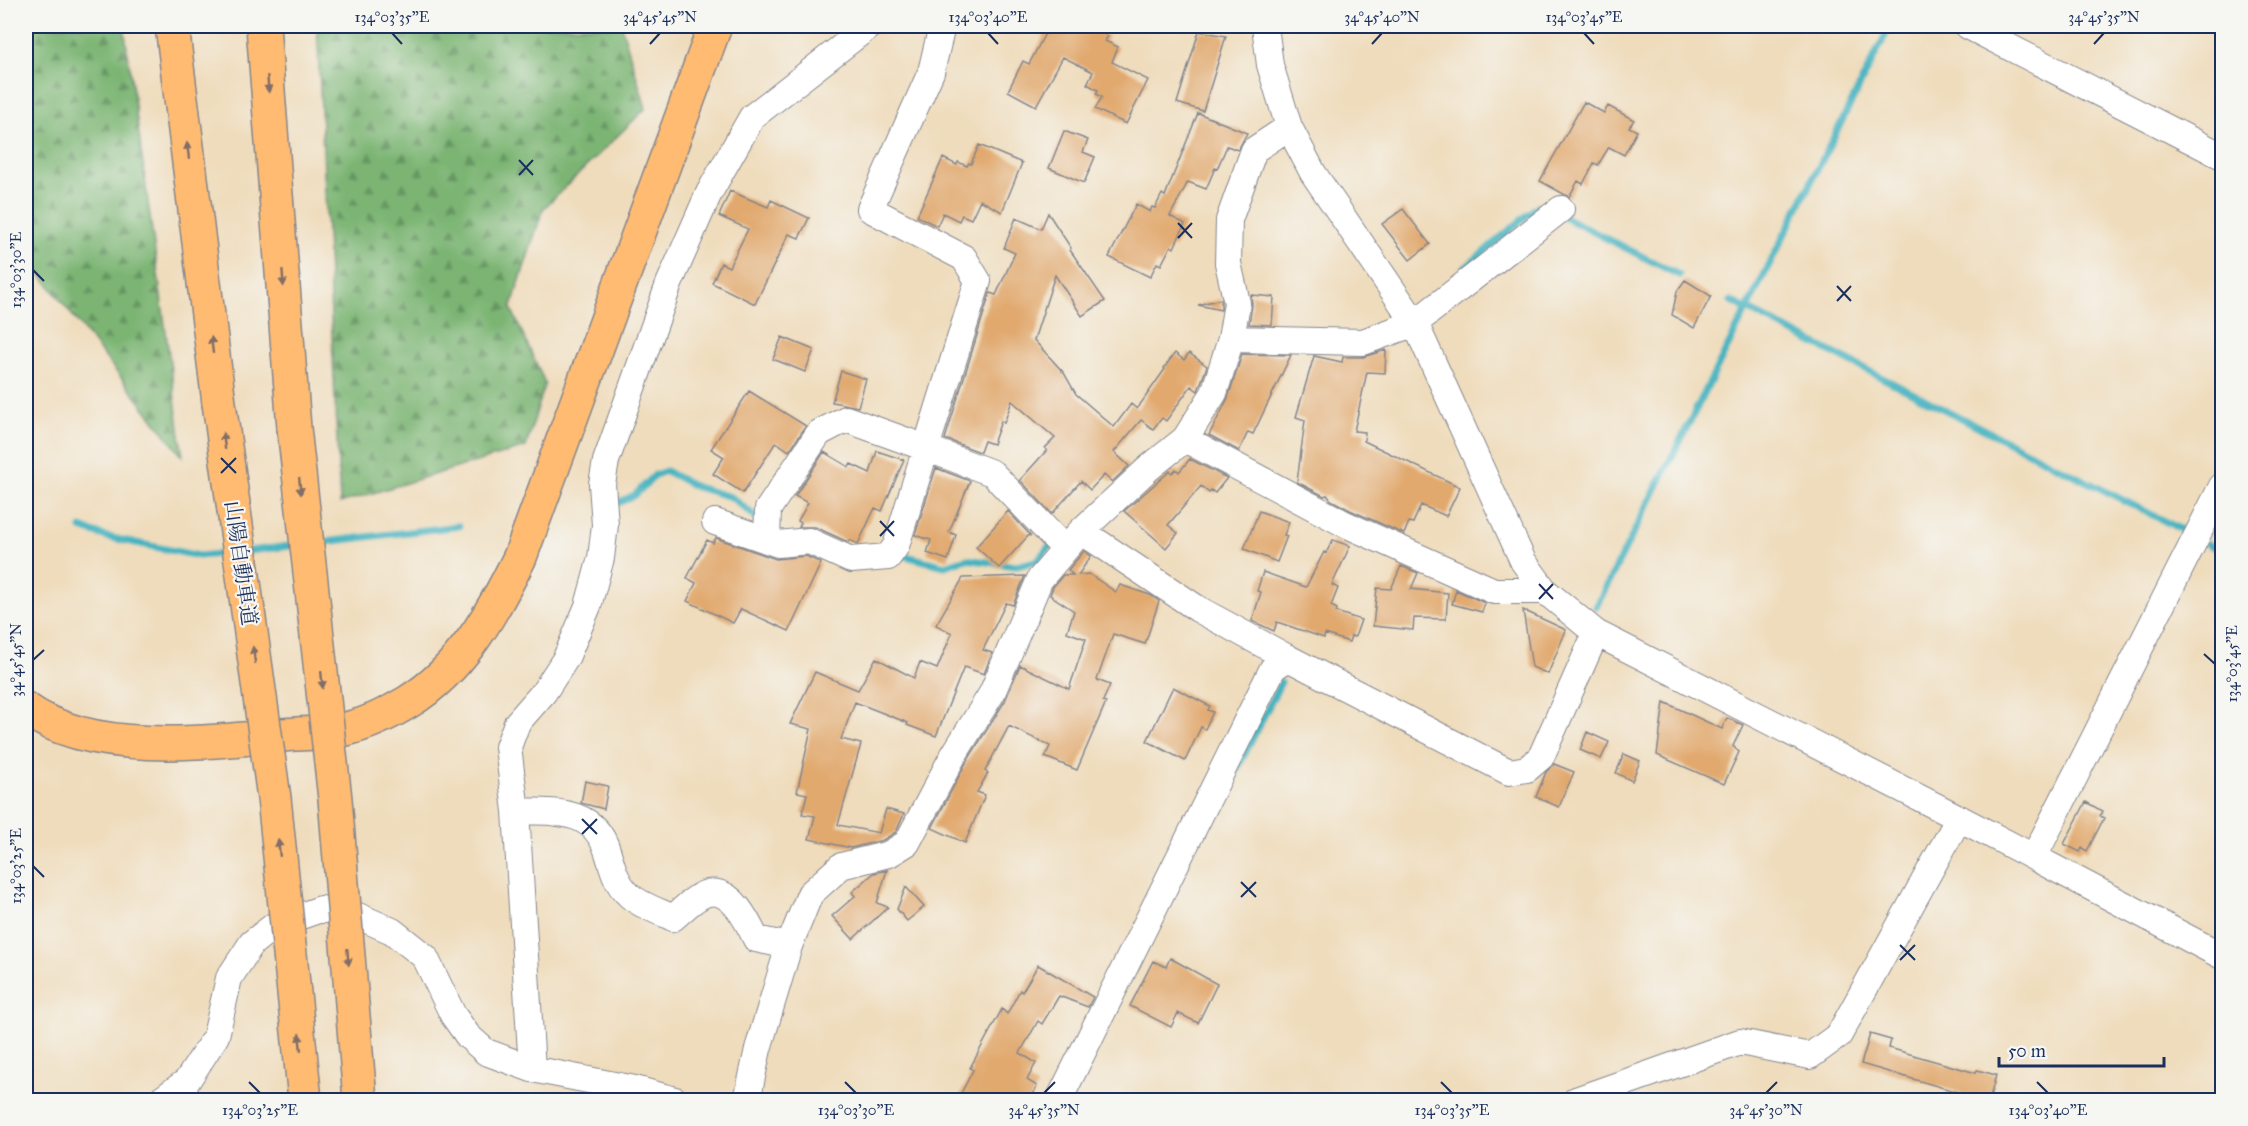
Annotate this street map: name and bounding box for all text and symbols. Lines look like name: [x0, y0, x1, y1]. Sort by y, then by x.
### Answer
text: 134°03'35"E: [355, 8, 430, 26]
text: 34°45'45"N: [623, 8, 697, 26]
text: 134°03'40"E: [949, 8, 1028, 26]
text: 34°45'40"N: [1344, 8, 1420, 26]
text: 134°03'45"E: [1545, 8, 1623, 26]
text: 34°45'35"N: [2068, 8, 2140, 26]
one-way arrow: [263, 74, 273, 93]
one-way arrow: [183, 141, 192, 160]
text: 134°03'30"E: [7, 231, 25, 308]
one-way arrow: [278, 269, 287, 288]
one-way arrow: [207, 335, 217, 354]
one-way arrow: [220, 431, 229, 450]
one-way arrow: [295, 477, 305, 496]
street label: 山陽自動車道: [219, 499, 263, 627]
text: 34°45'45"N: [7, 623, 25, 697]
text: 134°03'45"E: [2223, 625, 2241, 703]
one-way arrow: [250, 645, 259, 664]
one-way arrow: [317, 670, 326, 689]
text: 134°03'25"E: [7, 828, 25, 904]
one-way arrow: [274, 839, 284, 858]
one-way arrow: [343, 948, 353, 967]
scale bar: [1999, 1030, 2164, 1068]
one-way arrow: [295, 1033, 304, 1052]
text: 50 m: [2008, 1040, 2046, 1062]
text: 134°03'25"E: [222, 1101, 298, 1119]
text: 134°03'30"E: [818, 1101, 895, 1119]
text: 34°45'35"N: [1008, 1101, 1080, 1119]
text: 134°03'35"E: [1415, 1101, 1490, 1119]
text: 34°45'30"N: [1729, 1101, 1803, 1119]
text: 134°03'40"E: [2009, 1101, 2088, 1119]

